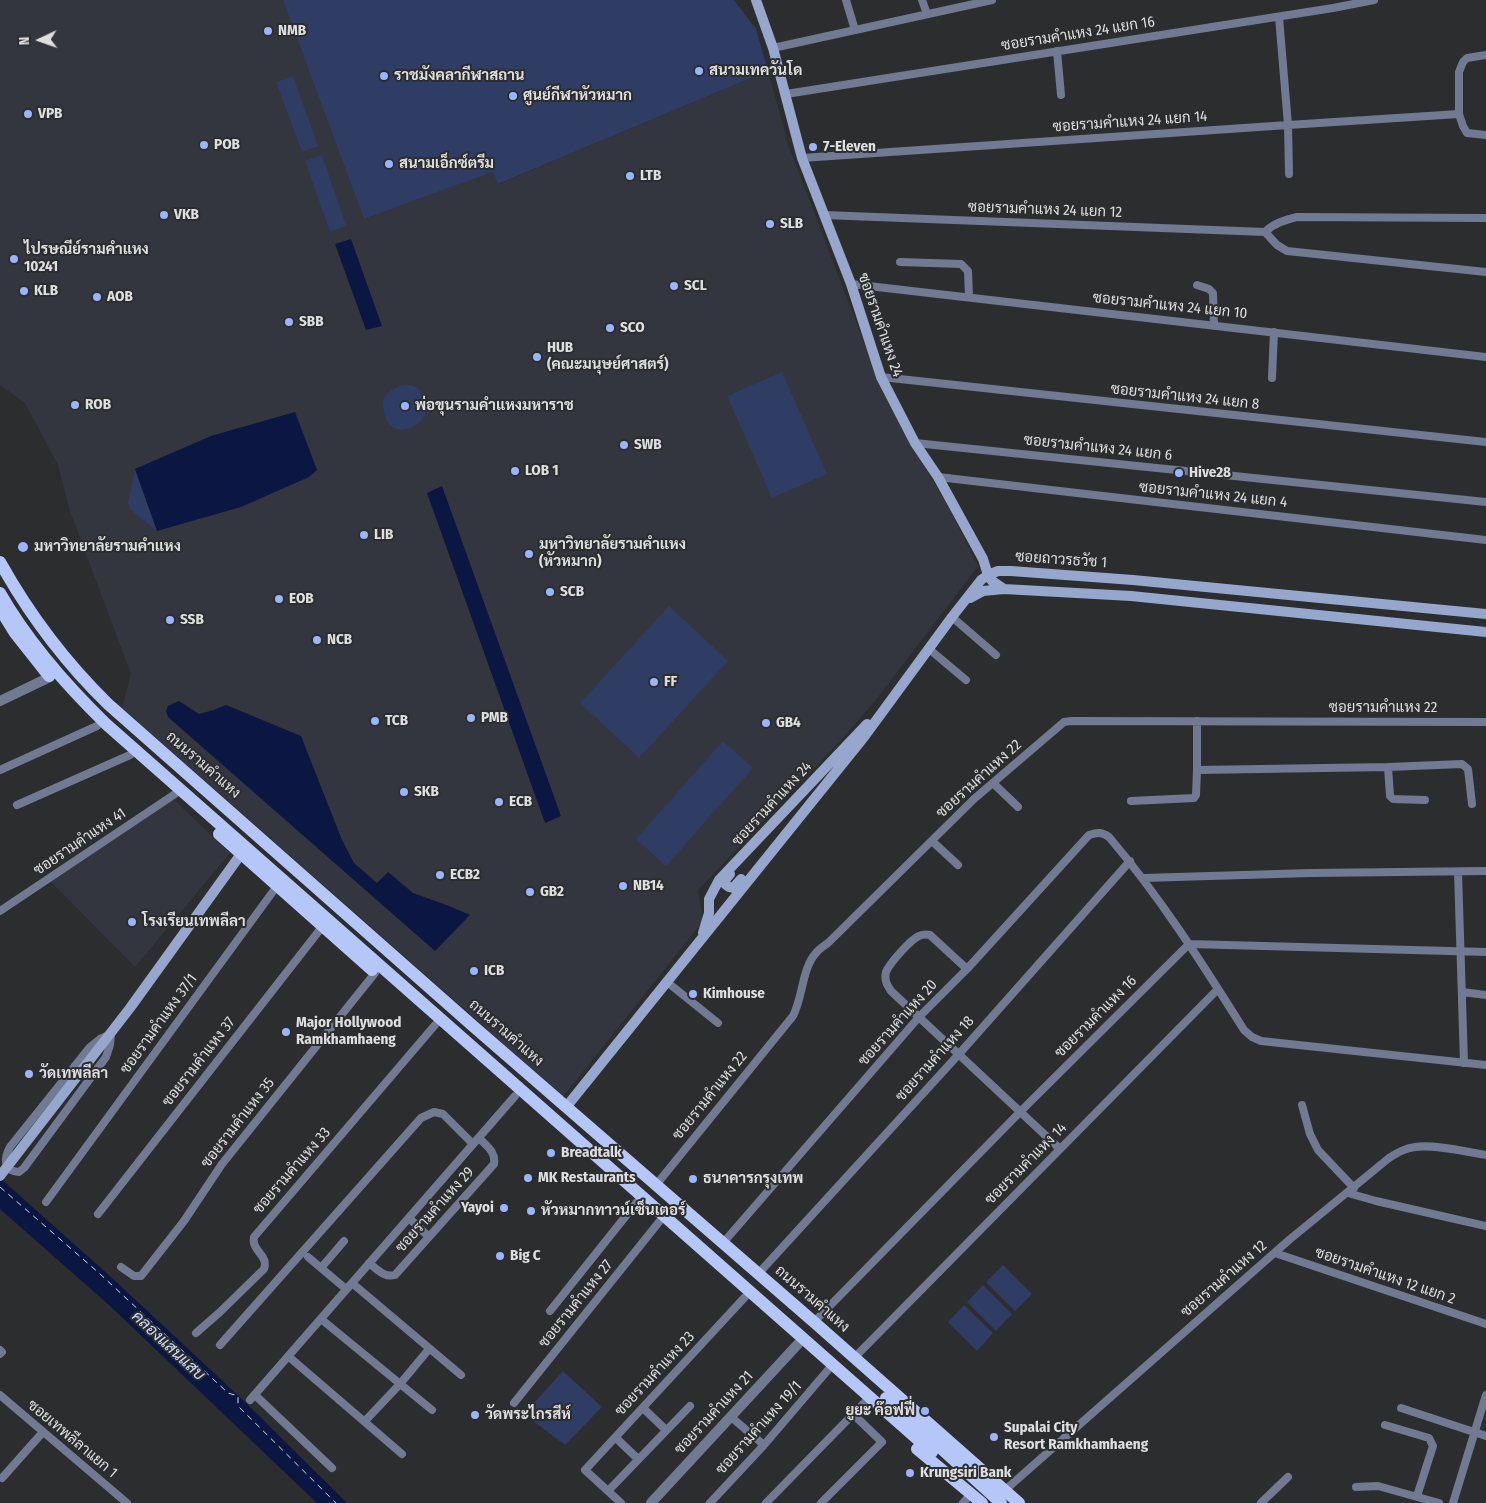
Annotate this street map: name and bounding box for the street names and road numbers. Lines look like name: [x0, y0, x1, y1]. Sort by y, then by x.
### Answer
street label: ซอยรามคำแหง 24 แยก 16: [1000, 13, 1156, 55]
street label: ซอยรามคำแหง 24 แยก 14: [1052, 108, 1208, 136]
street label: ซอยรามคำแหง 24 แยก 12: [968, 198, 1122, 222]
street label: ซอยรามคำแหง 24: [854, 271, 906, 379]
street label: ซอยรามคำแหง 24 แยก 10: [1092, 289, 1248, 323]
street label: ซอยรามคำแหง 24 แยก 8: [1110, 380, 1260, 414]
street label: ซอยรามคำแหง 24 แยก 6: [1023, 431, 1173, 465]
street label: ซอยรามคำแหง 24 แยก 4: [1138, 478, 1288, 512]
street label: ซอยถาวรธวัช 1: [1015, 548, 1107, 572]
street label: ซอยรามคำแหง 22: [1329, 699, 1437, 717]
street label: ถนนรามคำแหง: [162, 728, 244, 802]
street label: ซอยรามคำแหง 22: [933, 736, 1025, 822]
street label: ซอยรามคำแหง 24: [728, 758, 816, 850]
street label: ซอยรามคำแหง 41: [30, 804, 130, 880]
street label: ซอยรามคำแหง 37/1: [117, 970, 201, 1078]
street label: ซอยรามคำแหง 16: [1051, 972, 1141, 1062]
street label: ซอยรามคำแหง 20: [855, 976, 941, 1070]
street label: ถนนรามคำแหง: [465, 996, 547, 1070]
street label: ซอยรามคำแหง 18: [892, 1013, 978, 1105]
street label: ซอยรามคำแหง 37: [159, 1014, 239, 1110]
street label: ซอยรามคำแหง 22: [669, 1048, 751, 1144]
street label: ซอยรามคำแหง 35: [197, 1075, 279, 1171]
street label: ซอยรามคำแหง 14: [981, 1119, 1071, 1209]
street label: ซอยรามคำแหง 33: [250, 1124, 334, 1218]
street label: ซอยรามคำแหง 29: [392, 1163, 478, 1257]
street label: ซอยรามคำแหง 12: [1177, 1237, 1271, 1321]
street label: ซอยรามคำแหง 12 แยก 2: [1312, 1244, 1458, 1308]
street label: ซอยรามคำแหง 27: [535, 1256, 617, 1352]
street label: ถนนรามคำแหง: [771, 1262, 853, 1336]
street label: ซอยรามคำแหง 23: [611, 1328, 699, 1420]
street label: ซอยรามคำแหง 21: [671, 1368, 757, 1458]
street label: ซอยรามคำแหง 19/1: [712, 1377, 806, 1479]
street label: ซอยเทพลีลาแยก 1: [23, 1396, 121, 1482]

